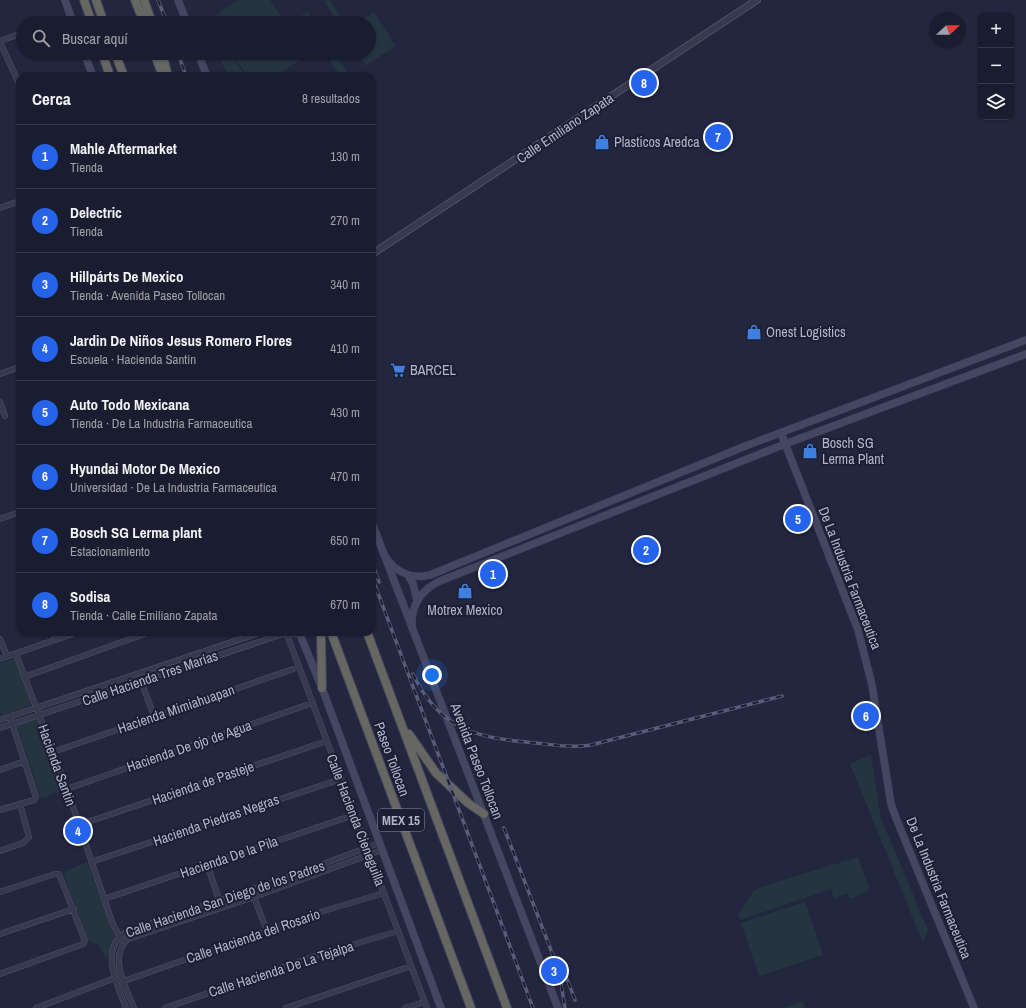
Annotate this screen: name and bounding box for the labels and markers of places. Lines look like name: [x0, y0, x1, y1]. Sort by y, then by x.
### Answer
pin: 8: [631, 68, 657, 98]
pin: 7: [705, 122, 731, 152]
shop icon: Plasticos Aredca: [593, 133, 611, 151]
place label: Plasticos Aredca: [614, 133, 700, 151]
shop icon: Onest Logistics: [745, 323, 763, 341]
place label: Onest Logistics: [766, 323, 846, 341]
supermarket icon: BARCEL: [389, 361, 407, 379]
place label: BARCEL: [410, 361, 457, 379]
place label: Bosch SG Lerma Plant: [822, 434, 884, 468]
shop icon: Bosch SG Lerma Plant: [801, 442, 819, 460]
pin: 5: [785, 504, 811, 534]
pin: 2: [633, 535, 659, 565]
pin: 1: [480, 559, 506, 589]
shop icon: Motrex Mexico: [456, 582, 474, 600]
place label: Motrex Mexico: [427, 601, 503, 619]
pin: 6: [853, 701, 879, 731]
pin: 4: [65, 816, 91, 846]
pin: 3: [541, 956, 567, 986]

